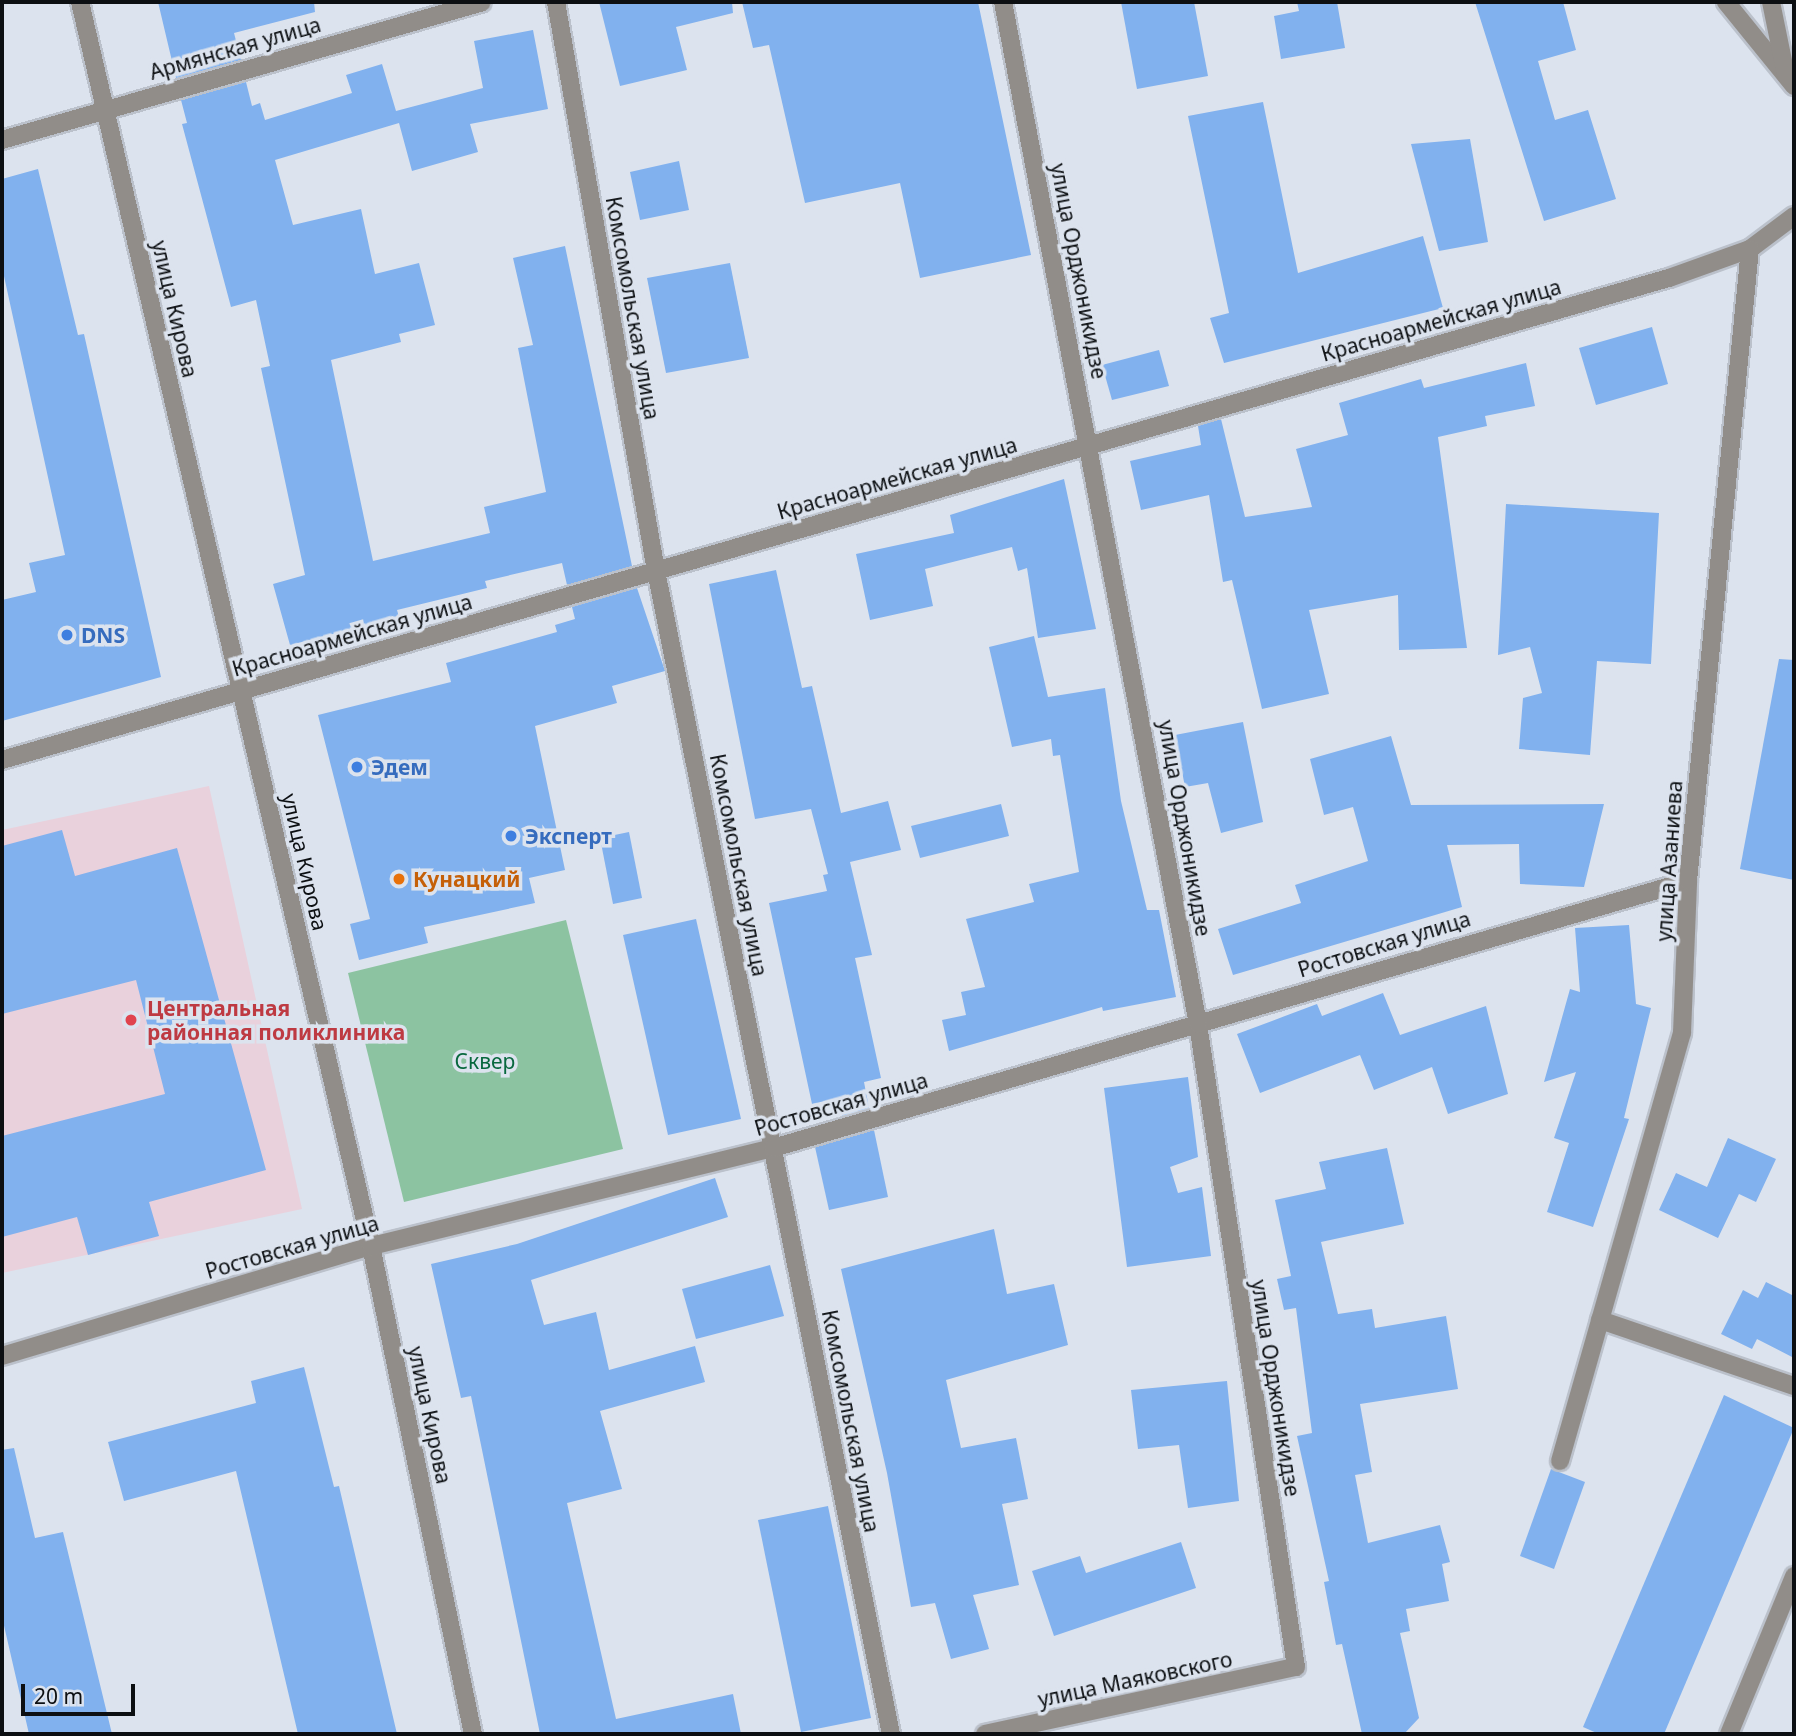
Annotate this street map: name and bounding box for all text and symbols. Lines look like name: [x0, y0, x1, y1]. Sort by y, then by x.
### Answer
street label: Армянская улица: [146, 11, 324, 85]
street label: улица Орджоникидзе: [1046, 161, 1112, 381]
street label: Комсомольская улица: [601, 194, 665, 422]
street label: улица Кирова: [147, 238, 203, 380]
street label: Красноармейская улица: [1318, 274, 1564, 366]
street label: Красноармейская улица: [774, 432, 1020, 524]
street label: Красноармейская улица: [229, 589, 475, 681]
place label: DNS: [81, 622, 125, 648]
marker: DNS: [59, 627, 75, 643]
street label: улица Орджоникидзе: [1154, 718, 1216, 938]
street label: Комсомольская улица: [705, 752, 773, 978]
place label: Эдем: [371, 754, 428, 780]
marker: Эдем: [349, 759, 365, 775]
street label: улица Азаниева: [1651, 780, 1687, 942]
street label: улица Кирова: [277, 791, 333, 933]
place label: Эксперт: [525, 823, 612, 849]
marker: Эксперт: [503, 828, 519, 844]
place label: Кунацкий: [413, 866, 521, 892]
marker: Кунацкий: [391, 871, 407, 887]
street label: Ростовская улица: [1295, 906, 1473, 982]
place label: Центральная районная поликлиника: [147, 995, 405, 1045]
marker: Центральная районная поликлиника: [121, 1010, 141, 1030]
park label: Сквер: [455, 1048, 515, 1074]
street label: Ростовская улица: [751, 1067, 931, 1141]
street label: Ростовская улица: [202, 1210, 382, 1284]
street label: улица Орджоникидзе: [1246, 1278, 1306, 1498]
street label: Комсомольская улица: [817, 1308, 885, 1534]
street label: улица Кирова: [403, 1344, 457, 1486]
street label: улица Маяковского: [1036, 1646, 1234, 1712]
scale bar: [24, 1670, 138, 1714]
text: 20 m: [34, 1682, 83, 1710]

